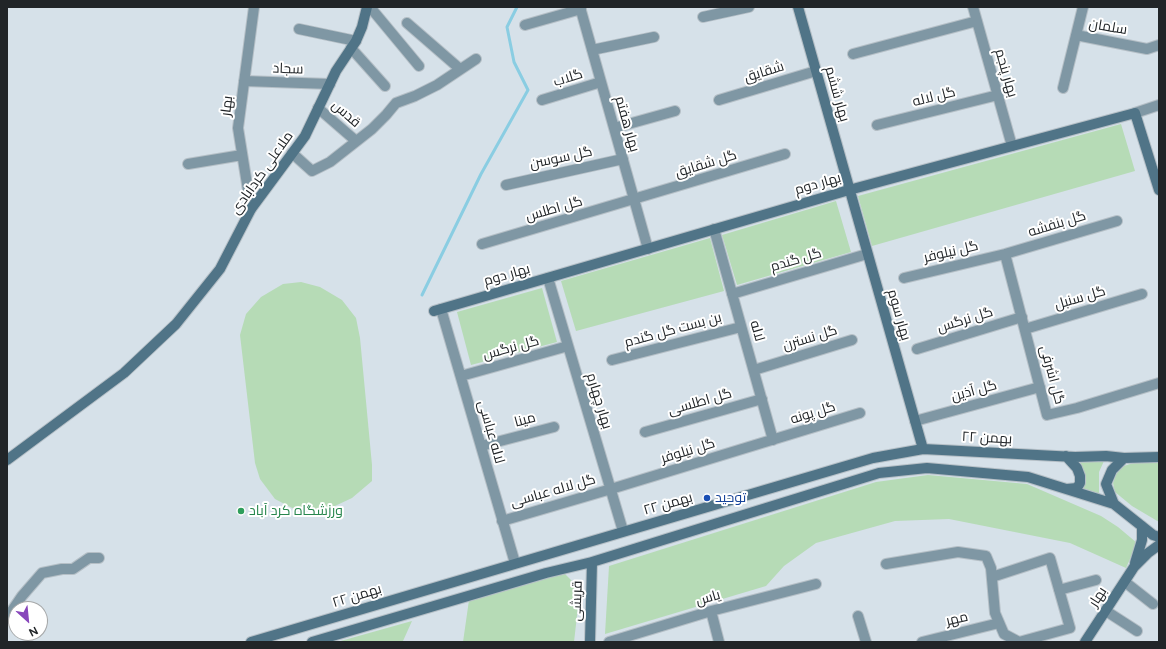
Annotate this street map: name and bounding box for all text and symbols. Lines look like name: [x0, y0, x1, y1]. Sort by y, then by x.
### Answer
street label: سلمان: [1087, 15, 1129, 39]
street label: بهار پنجم: [991, 47, 1021, 99]
street label: شقایق: [742, 58, 786, 86]
street label: سجاد: [272, 60, 304, 78]
street label: بهار ششم: [821, 64, 853, 124]
street label: گلاب: [551, 66, 585, 90]
street label: گل لاله: [911, 84, 957, 110]
street label: بهار هفتم: [611, 94, 643, 154]
street label: بهار: [217, 95, 237, 117]
street label: قدس: [328, 97, 364, 131]
street label: ملاعلی کردابادی: [227, 128, 297, 218]
street label: گل سوسن: [528, 143, 594, 173]
street label: گل شقایق: [673, 147, 739, 181]
street label: بهار دوم: [793, 169, 843, 199]
street label: گل اطلس: [524, 193, 584, 225]
street label: گل بنفشه: [1026, 207, 1088, 241]
street label: گل نیلوفر: [922, 238, 980, 266]
street label: گل گندم: [768, 245, 824, 275]
street label: بهار دوم: [482, 260, 532, 290]
street label: گل سنبل: [1053, 283, 1107, 313]
street label: بهار سوم: [884, 287, 914, 343]
street label: گل نرگس: [935, 304, 995, 336]
street label: بن بست گل گندم: [622, 309, 724, 351]
street label: لاله: [746, 319, 768, 343]
street label: گل نسترن: [781, 322, 839, 354]
street label: گل نرگس: [481, 332, 541, 364]
street label: گل اشرفی: [1036, 344, 1068, 406]
street label: بهار چهارم: [583, 371, 615, 431]
street label: گل آذین: [949, 377, 999, 405]
street label: گل اطلسی: [666, 385, 734, 419]
street label: لاله عباسی: [474, 398, 508, 466]
street label: گل پونه: [788, 398, 838, 428]
street label: مینا: [513, 409, 537, 431]
street label: ۲۲ بهمن: [961, 428, 1013, 448]
street label: گل نیلوفر: [659, 435, 717, 467]
street label: گل لاله عباسی: [509, 471, 597, 511]
street label: ۲۲ بهمن: [641, 489, 695, 519]
place label: توحید: [715, 490, 746, 506]
marker: توحید: [702, 493, 712, 503]
place label: ورزشگاه کرد آباد: [249, 503, 343, 519]
marker: ورزشگاه کرد آباد: [236, 506, 246, 516]
street label: قریشی: [568, 580, 586, 622]
street label: ۲۲ بهمن: [330, 581, 384, 611]
street label: بهار: [1085, 584, 1111, 610]
street label: یاس: [694, 587, 722, 609]
north arrow: [8, 601, 48, 641]
street label: مهر: [944, 608, 970, 630]
text: N: [26, 624, 40, 639]

